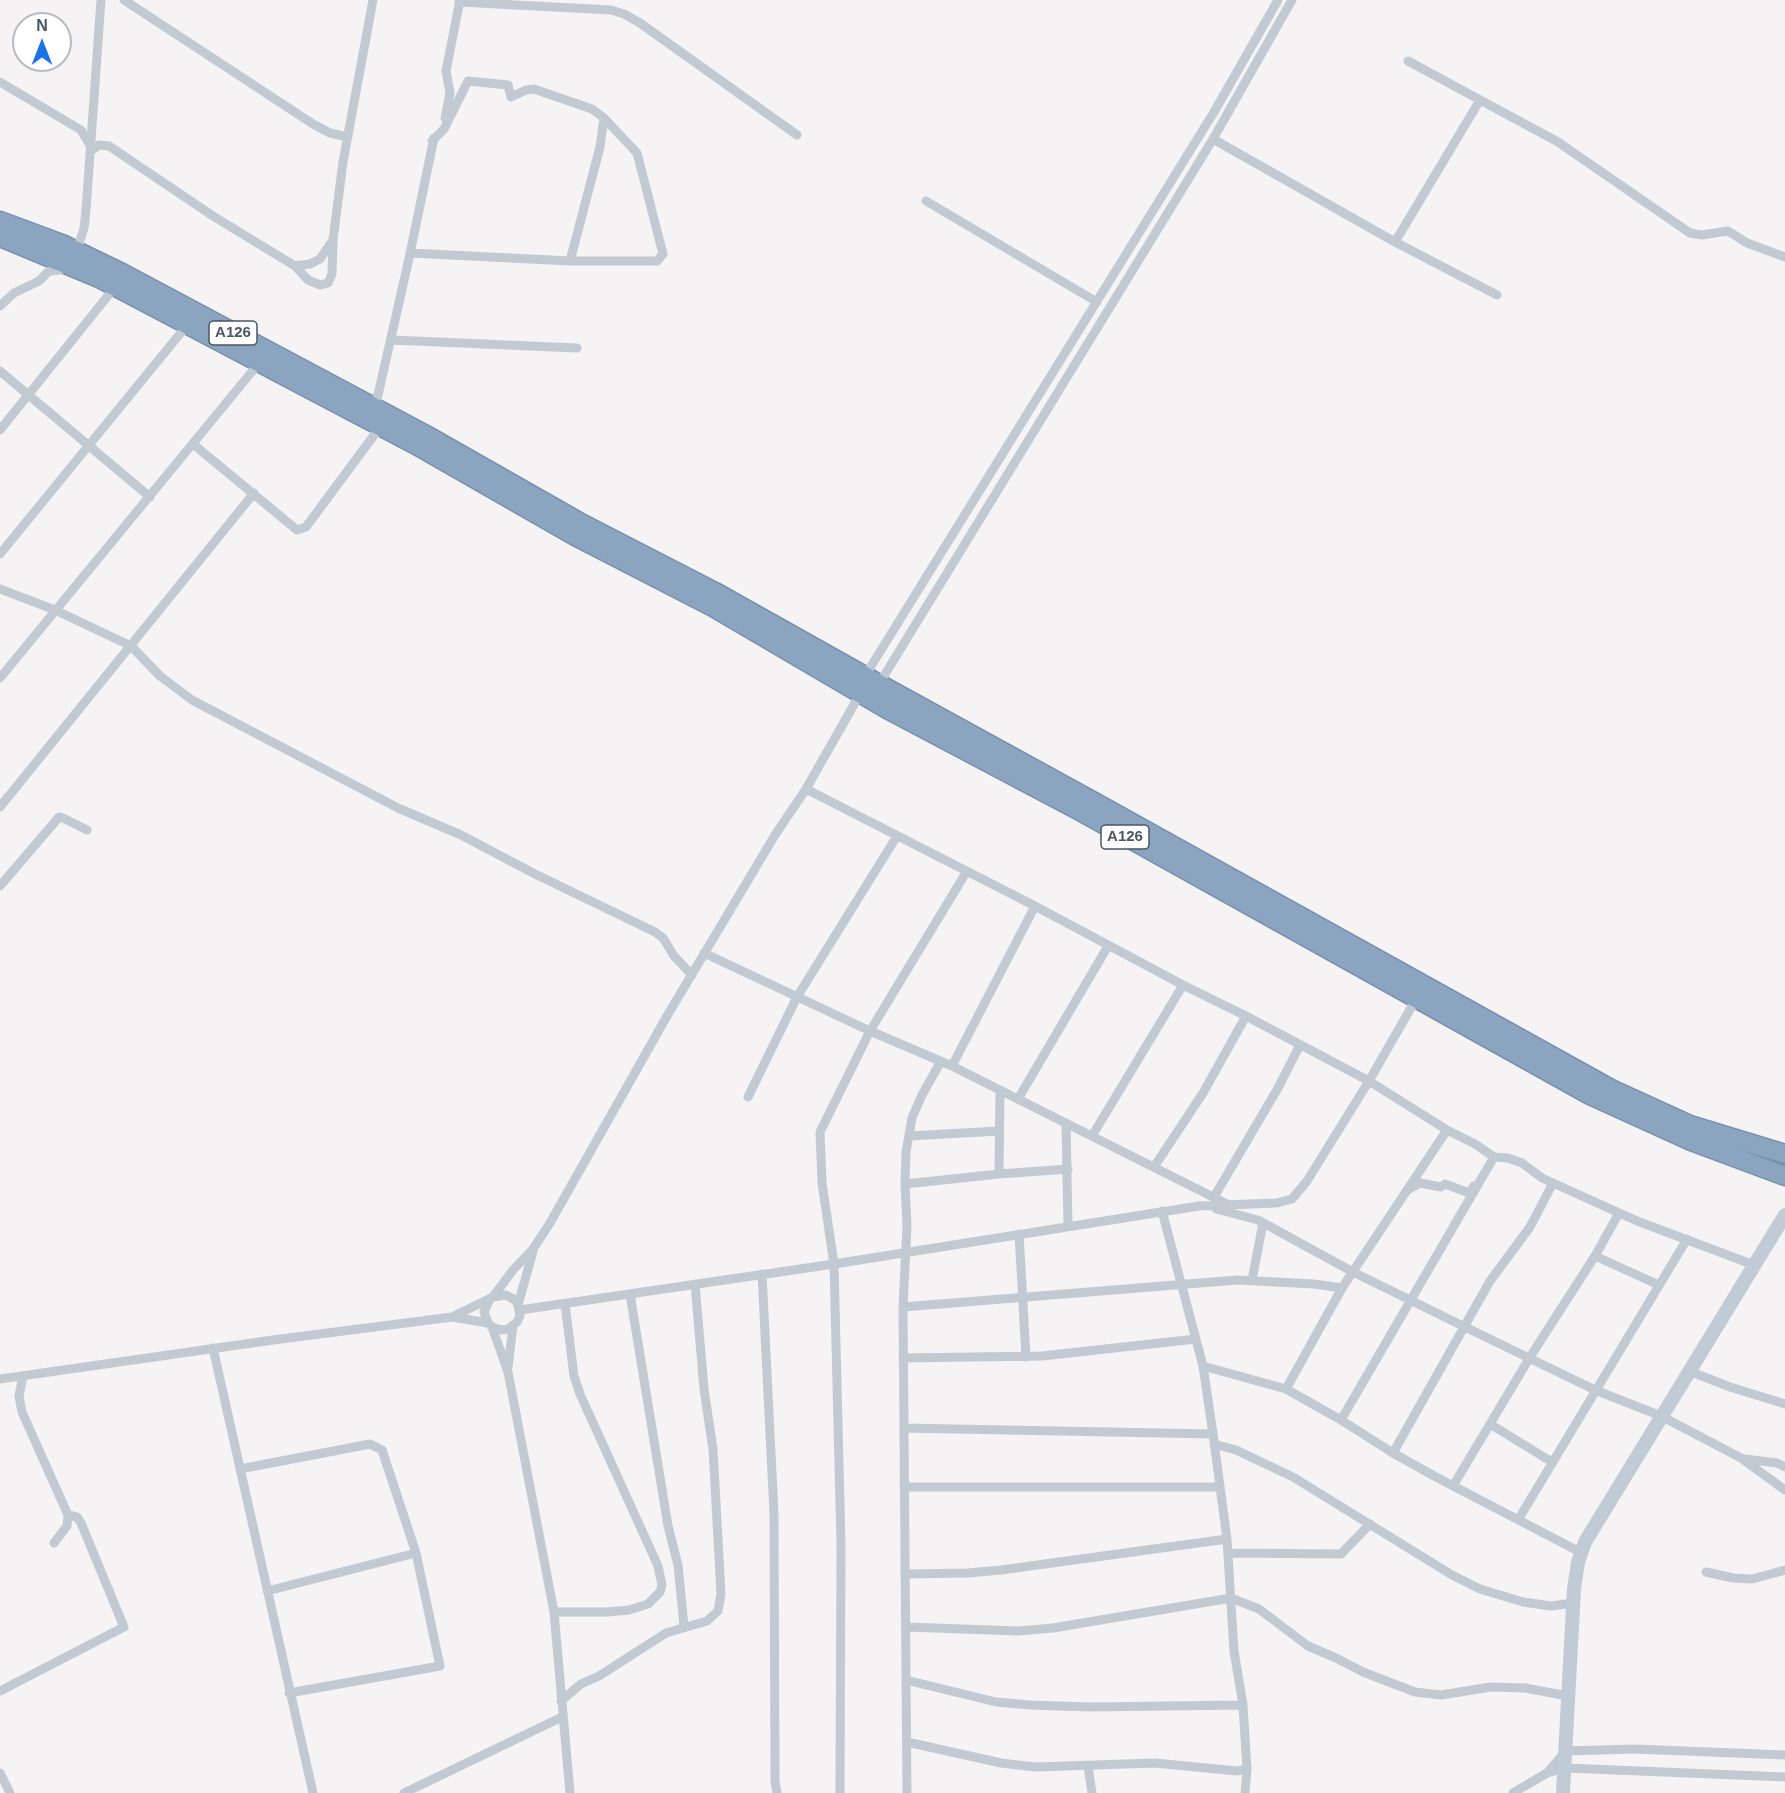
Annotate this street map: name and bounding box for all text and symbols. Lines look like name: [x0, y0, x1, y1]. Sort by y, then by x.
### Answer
north arrow: [12, 12, 72, 72]
text: N: [36, 17, 48, 34]
road number: A126: [209, 321, 257, 345]
road number: A126: [1101, 825, 1149, 849]

